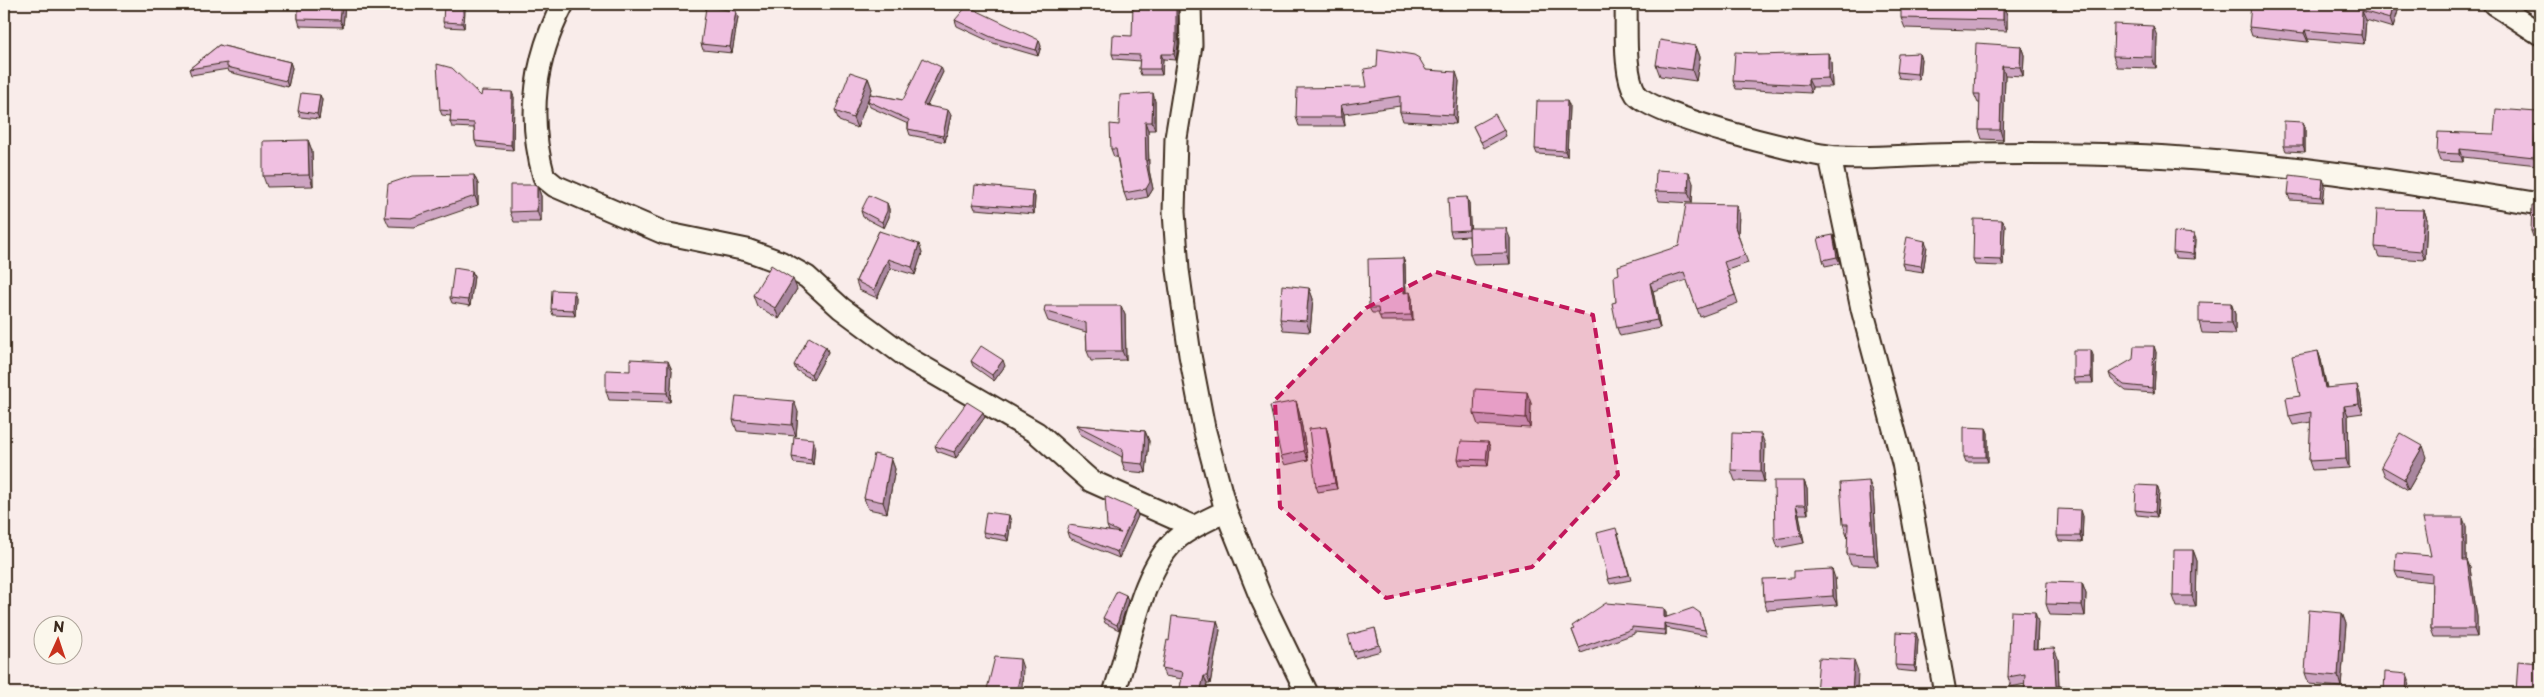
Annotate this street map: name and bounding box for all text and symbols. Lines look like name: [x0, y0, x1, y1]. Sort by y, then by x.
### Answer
north arrow: [32, 614, 82, 664]
text: N: [53, 616, 65, 637]

